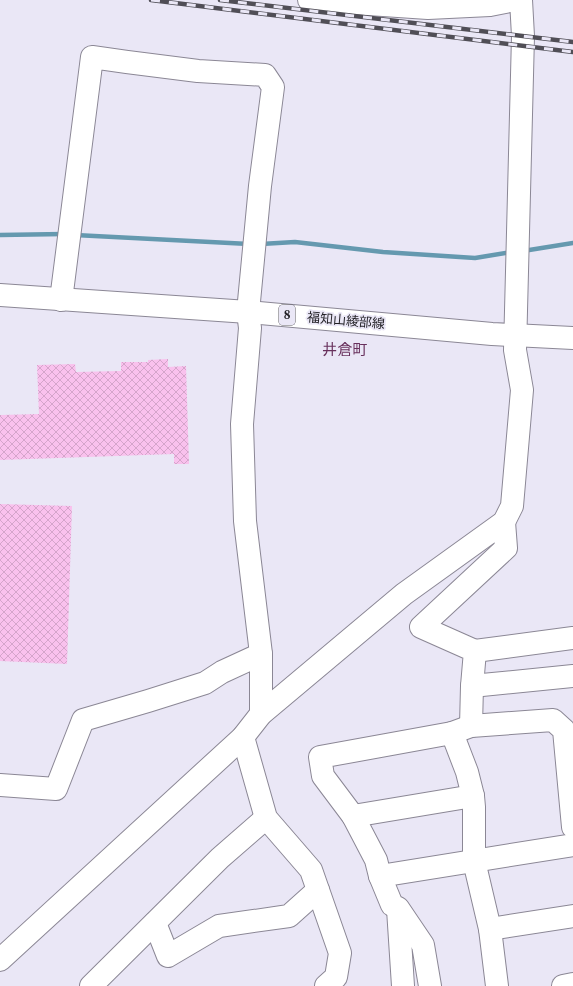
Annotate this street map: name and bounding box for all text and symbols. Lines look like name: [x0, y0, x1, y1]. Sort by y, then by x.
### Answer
road number: 8: [279, 305, 295, 325]
street label: 福知山綾部線: [306, 308, 386, 334]
district label: 井倉町: [322, 339, 368, 362]

